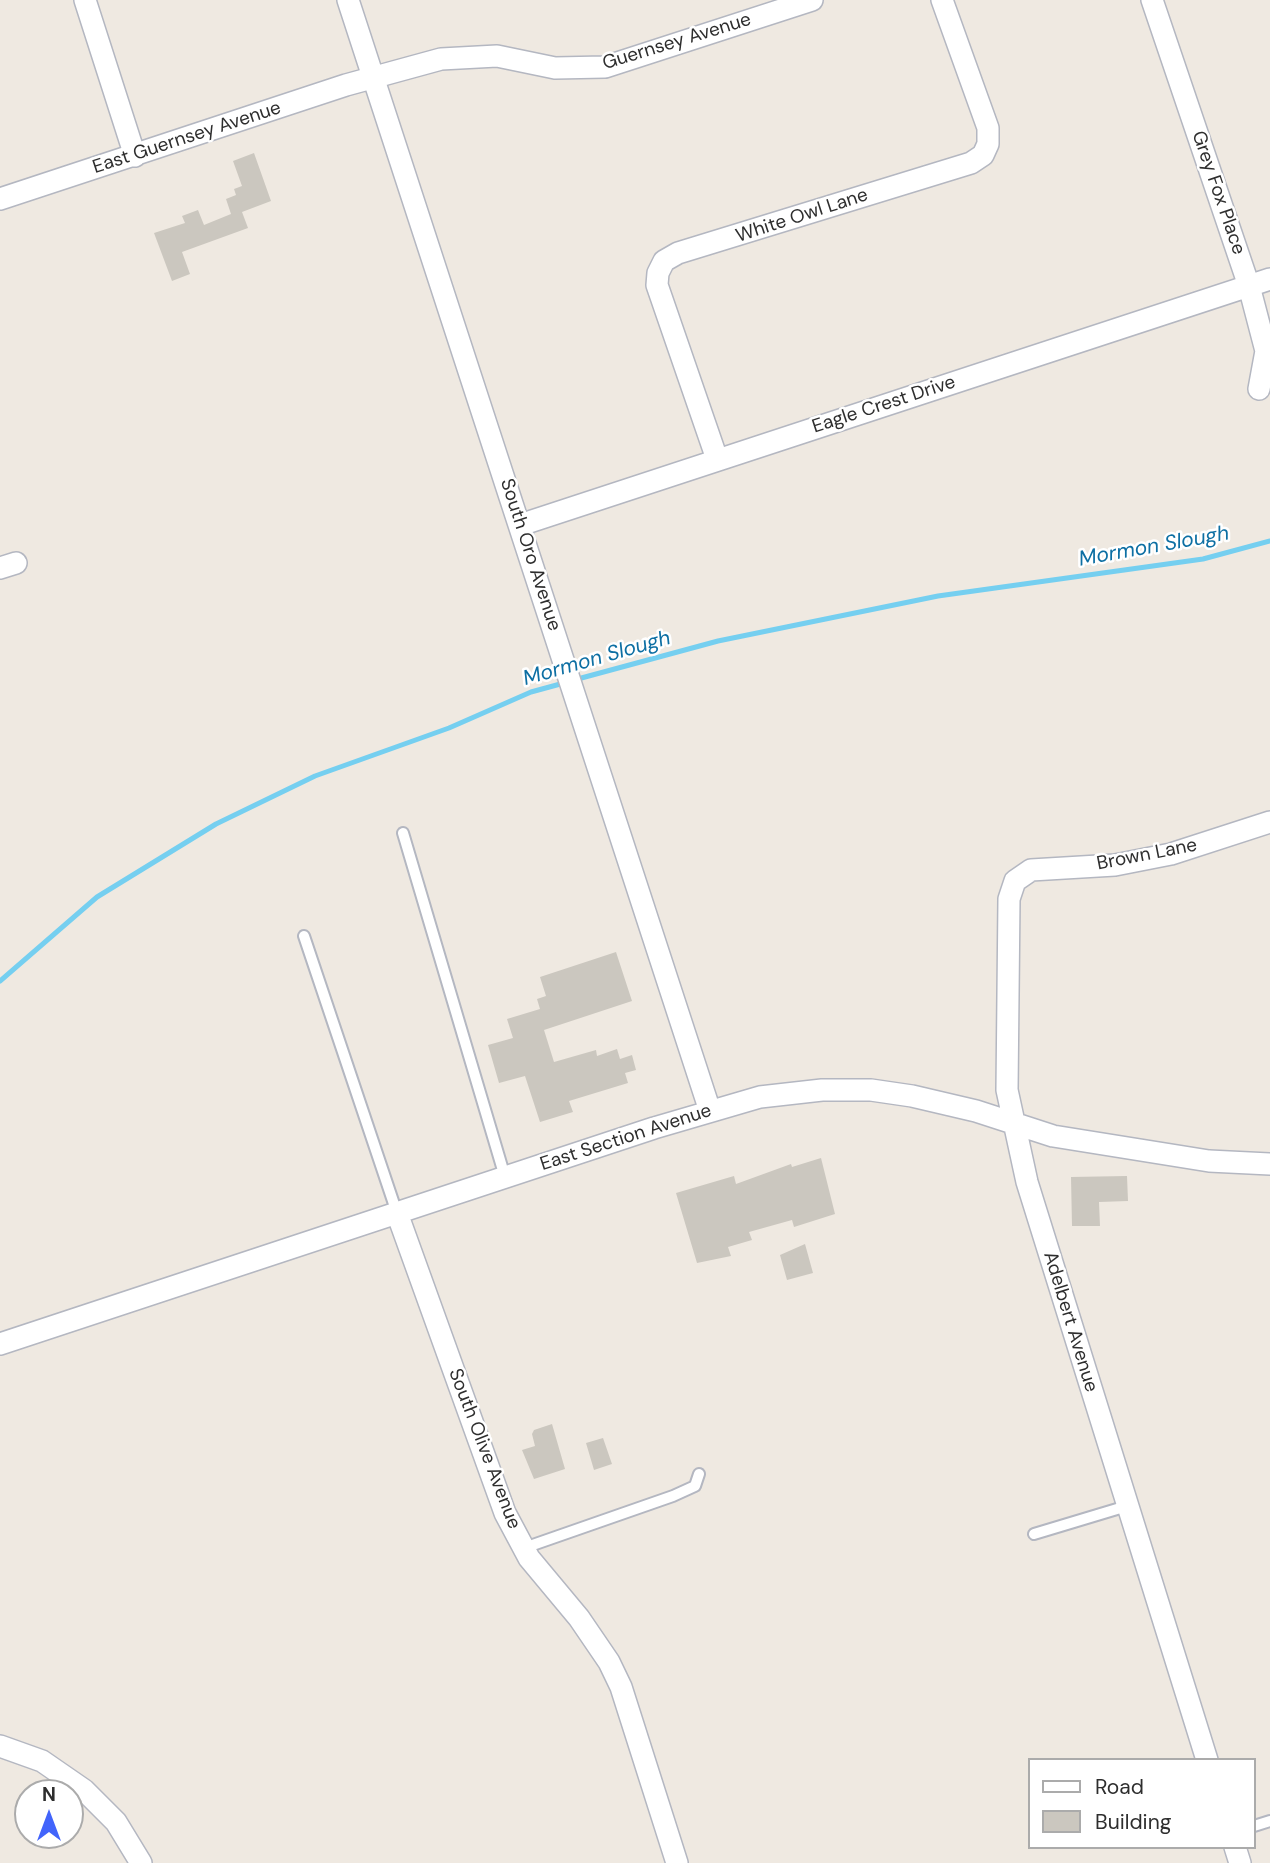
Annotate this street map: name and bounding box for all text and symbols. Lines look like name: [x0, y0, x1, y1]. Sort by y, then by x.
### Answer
street label: Guernsey Avenue: [600, 9, 754, 75]
street label: East Guernsey Avenue: [90, 97, 284, 179]
street label: Grey Fox Place: [1186, 128, 1250, 258]
street label: White Owl Lane: [733, 184, 871, 248]
street label: Eagle Crest Drive: [809, 371, 959, 439]
street label: South Oro Avenue: [495, 476, 565, 634]
water label: Mormon Slough: [1077, 521, 1231, 573]
water label: Mormon Slough: [520, 626, 674, 692]
street label: Brown Lane: [1095, 834, 1199, 876]
street label: East Section Avenue: [537, 1100, 715, 1176]
street label: Adelbert Avenue: [1038, 1249, 1102, 1395]
street label: South Olive Avenue: [443, 1366, 525, 1532]
legend: [1028, 1758, 1256, 1849]
text: Road: [1095, 1773, 1144, 1801]
north arrow: [14, 1779, 84, 1849]
text: N: [42, 1782, 56, 1807]
text: Building: [1095, 1808, 1171, 1836]

